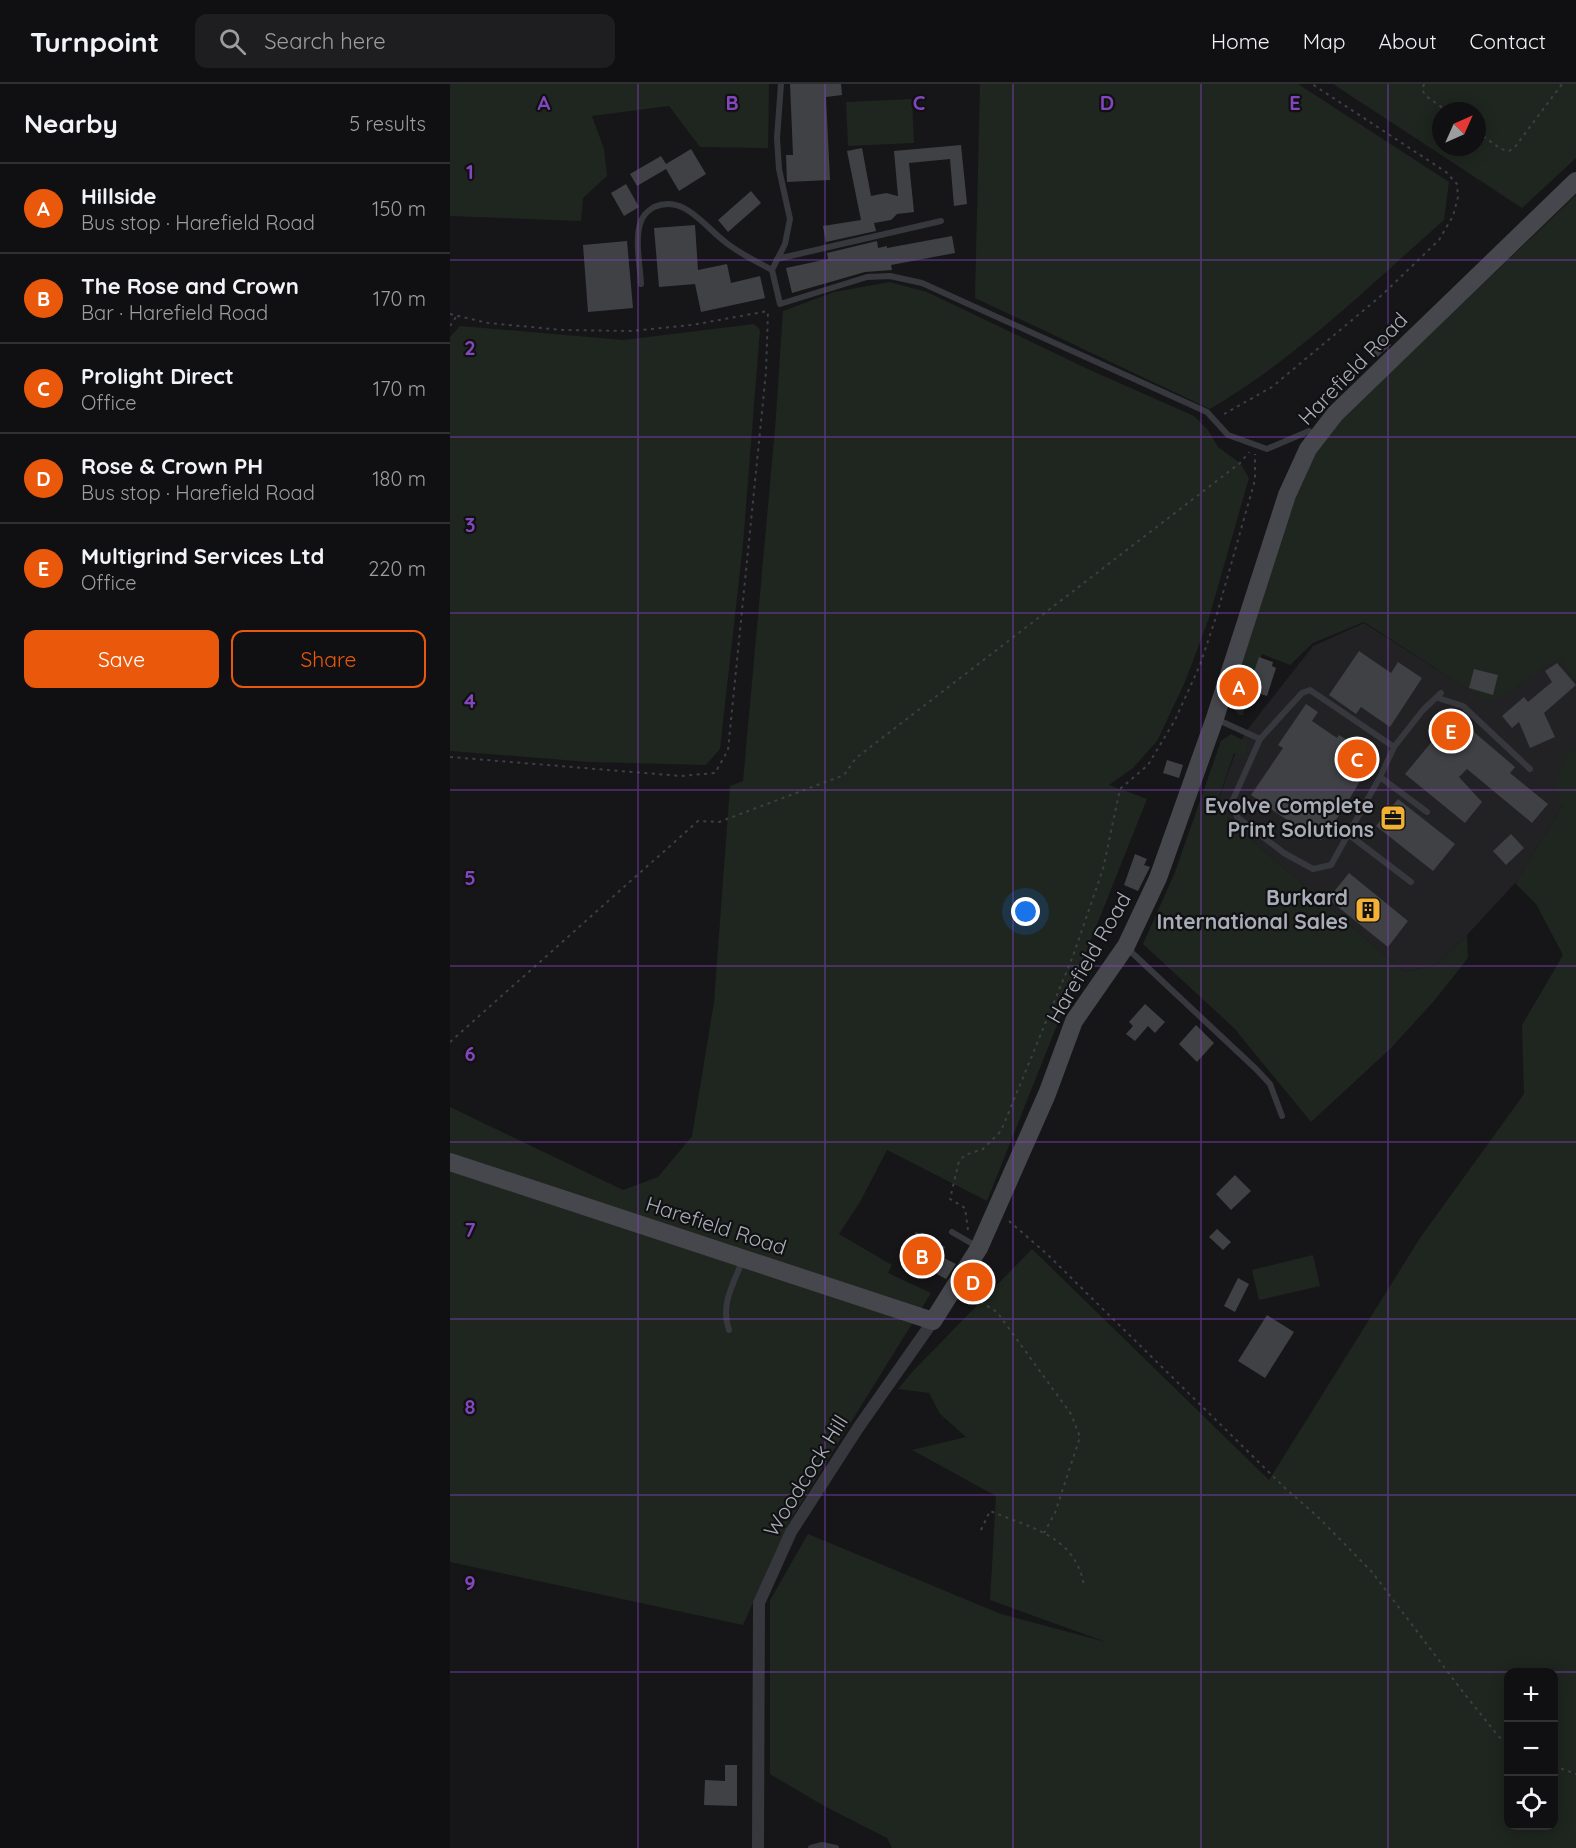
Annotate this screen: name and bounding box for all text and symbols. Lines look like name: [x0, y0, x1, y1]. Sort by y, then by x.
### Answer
search box: [195, 14, 615, 68]
text: Turnpoint: [30, 24, 159, 59]
icon: search: [216, 25, 249, 58]
text: Search here: [264, 27, 386, 55]
text: Home: [1211, 28, 1270, 54]
text: Map: [1303, 28, 1346, 54]
text: About: [1379, 28, 1437, 54]
text: Contact: [1470, 28, 1546, 54]
text: A: [538, 90, 551, 115]
text: B: [725, 90, 739, 115]
text: C: [913, 90, 926, 115]
text: D: [1100, 90, 1114, 115]
text: E: [1289, 90, 1301, 115]
north arrow: [1432, 102, 1486, 156]
text: Nearby: [24, 107, 118, 140]
text: 5 results: [349, 111, 426, 136]
text: 1: [466, 159, 474, 184]
text: Hillside: [81, 182, 156, 210]
text: A: [37, 196, 50, 221]
text: 150 m: [372, 196, 426, 221]
text: Bus stop · Harefield Road: [81, 210, 315, 235]
text: The Rose and Crown: [81, 272, 299, 300]
text: B: [37, 286, 50, 311]
text: 170 m: [373, 286, 426, 311]
text: Bar · Harefield Road: [81, 300, 268, 325]
street label: Harefield Road: [1292, 307, 1412, 430]
text: 2: [464, 335, 476, 360]
text: Prolight Direct: [81, 362, 234, 390]
text: C: [37, 376, 50, 401]
text: 170 m: [373, 376, 426, 401]
text: Office: [81, 390, 137, 415]
text: Rose & Crown PH: [81, 452, 263, 480]
text: D: [36, 466, 51, 491]
text: 180 m: [372, 466, 426, 491]
text: Bus stop · Harefield Road: [81, 480, 315, 505]
text: 3: [465, 512, 475, 537]
text: Multigrind Services Ltd: [81, 542, 324, 570]
text: E: [38, 556, 49, 581]
text: 220 m: [368, 556, 426, 581]
text: Office: [81, 570, 137, 595]
button: Save: [24, 630, 219, 688]
button: Share: [231, 630, 426, 688]
pin: A: [1220, 664, 1258, 710]
text: 4: [464, 688, 476, 713]
pin: E: [1432, 708, 1470, 754]
pin: C: [1338, 736, 1376, 782]
place label: Evolve Complete Print Solutions: [1205, 792, 1374, 842]
office icon: Evolve Complete Print Solutions: [1378, 803, 1408, 833]
text: 5: [464, 865, 476, 890]
place label: Burkard International Sales: [1156, 884, 1348, 934]
street label: Harefield Road: [1040, 888, 1136, 1027]
building icon: Burkard International Sales: [1353, 895, 1383, 925]
your location: [1011, 897, 1040, 926]
text: 6: [464, 1041, 476, 1066]
street label: Harefield Road: [643, 1190, 790, 1260]
text: 7: [465, 1217, 476, 1242]
pin: B: [902, 1234, 942, 1278]
pin: D: [954, 1260, 992, 1304]
text: 8: [465, 1394, 476, 1419]
street label: Woodcock Hill: [757, 1410, 853, 1541]
text: 9: [464, 1570, 476, 1595]
map controls: [1504, 1668, 1558, 1830]
button: +: [1504, 1668, 1558, 1722]
button: −: [1504, 1722, 1558, 1776]
button: locate: [1504, 1776, 1558, 1830]

